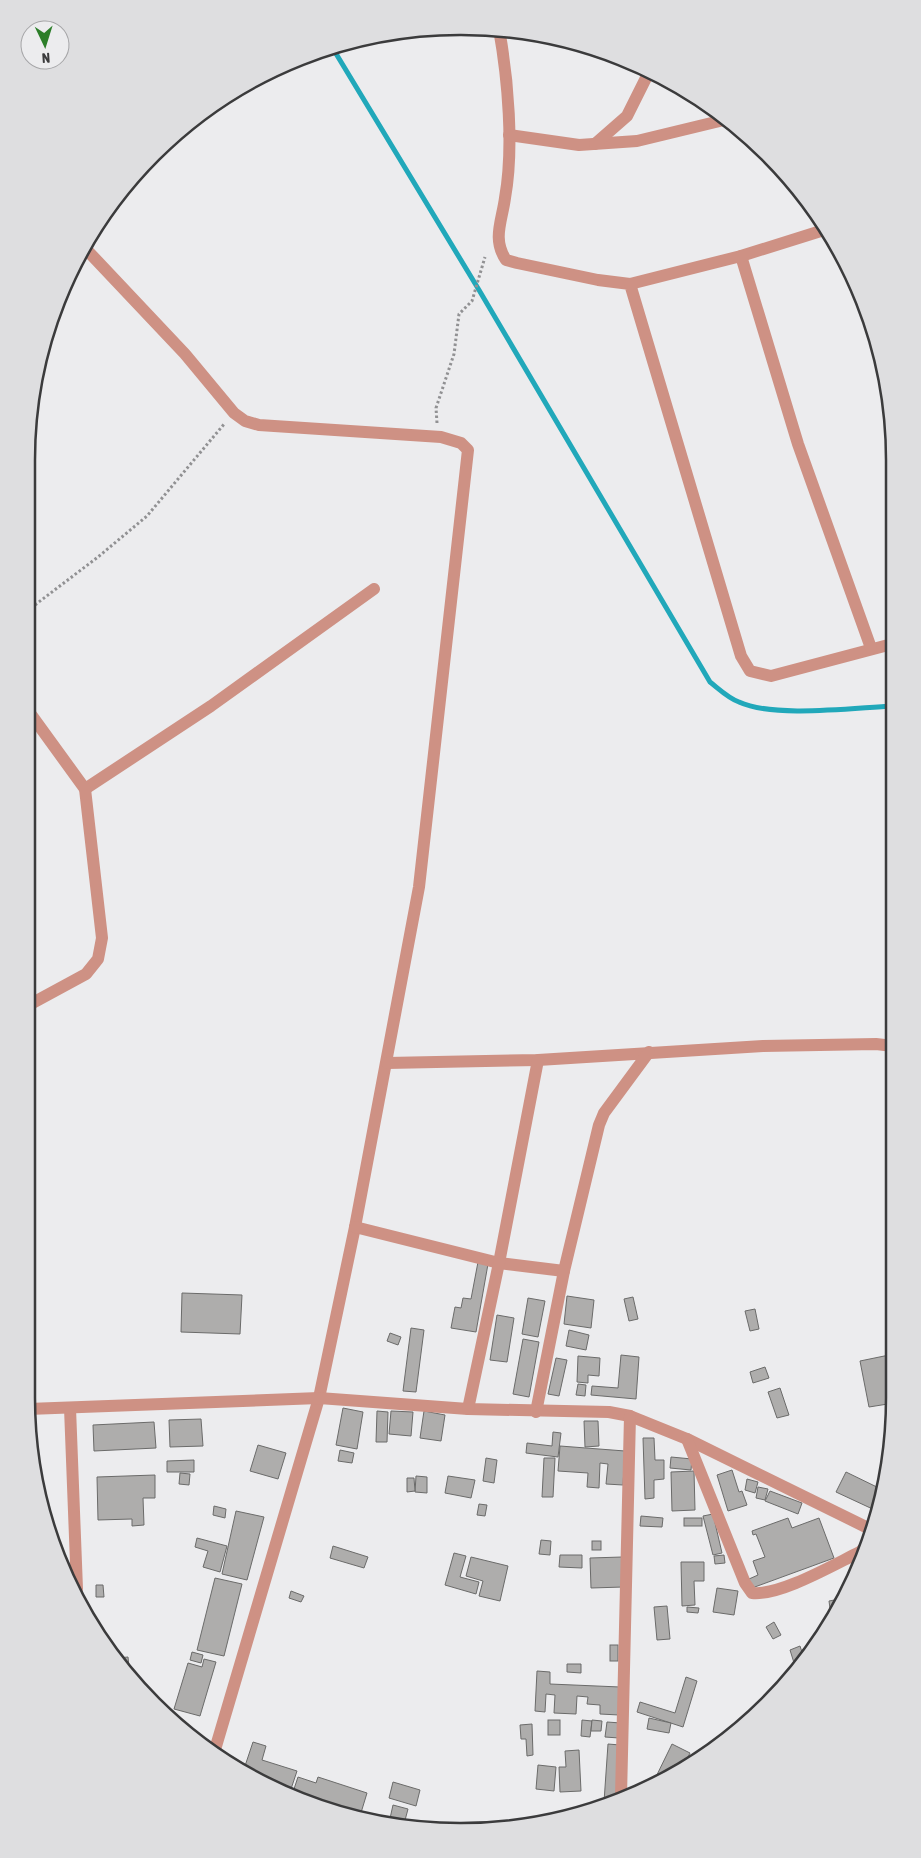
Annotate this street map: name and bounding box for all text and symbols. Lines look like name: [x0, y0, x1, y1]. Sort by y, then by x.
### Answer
north arrow: [20, 20, 70, 70]
text: N: [41, 50, 51, 66]

